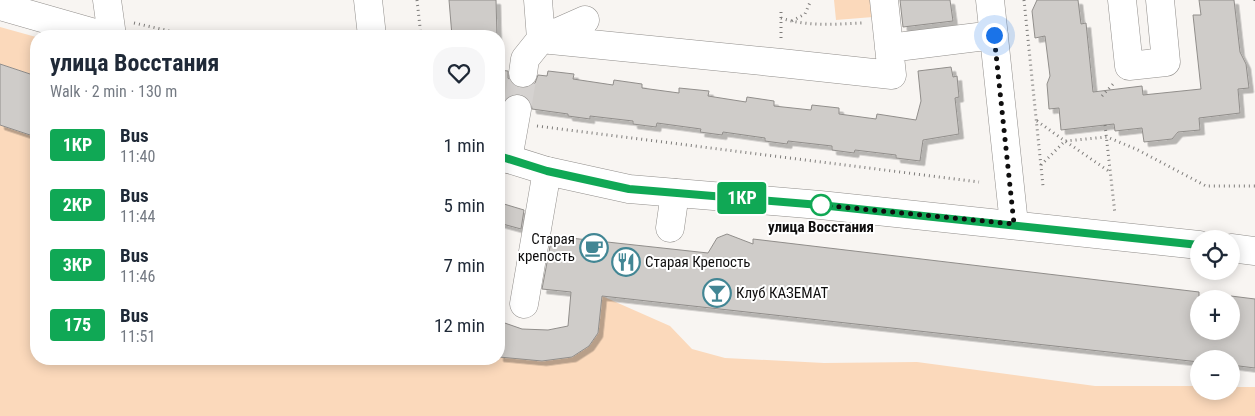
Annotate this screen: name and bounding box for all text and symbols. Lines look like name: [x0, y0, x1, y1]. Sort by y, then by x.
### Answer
your location: [982, 23, 1007, 48]
button: heart: [433, 47, 485, 99]
text: улица Восстания: [50, 49, 219, 77]
text: Walk · 2 min · 130 m: [50, 82, 177, 101]
text: Bus: [120, 124, 149, 147]
text: 1КР: [63, 134, 92, 155]
text: 1 min: [443, 134, 485, 157]
text: 11:40: [120, 147, 155, 166]
line badge: 1КР: [713, 182, 771, 214]
text: Bus: [120, 184, 149, 207]
text: 1КР: [727, 187, 757, 208]
text: 2КР: [63, 194, 92, 215]
text: 5 min: [443, 194, 485, 217]
marker: улица Восстания: [810, 194, 832, 216]
text: 11:44: [120, 207, 155, 226]
place label: улица Восстания: [768, 218, 874, 236]
place label: Старая крепость: [518, 230, 575, 265]
map controls: [1190, 230, 1240, 400]
button: locate: [1190, 230, 1240, 280]
cafe icon: Старая крепость: [579, 233, 609, 263]
text: Bus: [120, 244, 149, 267]
restaurant icon: Старая Крепость: [611, 247, 641, 277]
place label: Старая Крепость: [645, 253, 751, 271]
text: 3КР: [63, 254, 92, 275]
text: 7 min: [443, 254, 485, 277]
text: 11:46: [120, 267, 155, 286]
bar icon: Клуб КАЗЕМАТ: [702, 278, 732, 308]
place label: Клуб КАЗЕМАТ: [736, 284, 828, 302]
button: +: [1190, 290, 1240, 340]
text: Bus: [120, 304, 149, 327]
text: 175: [64, 314, 91, 335]
text: 12 min: [434, 314, 485, 337]
text: 11:51: [120, 327, 155, 346]
button: −: [1190, 350, 1240, 400]

